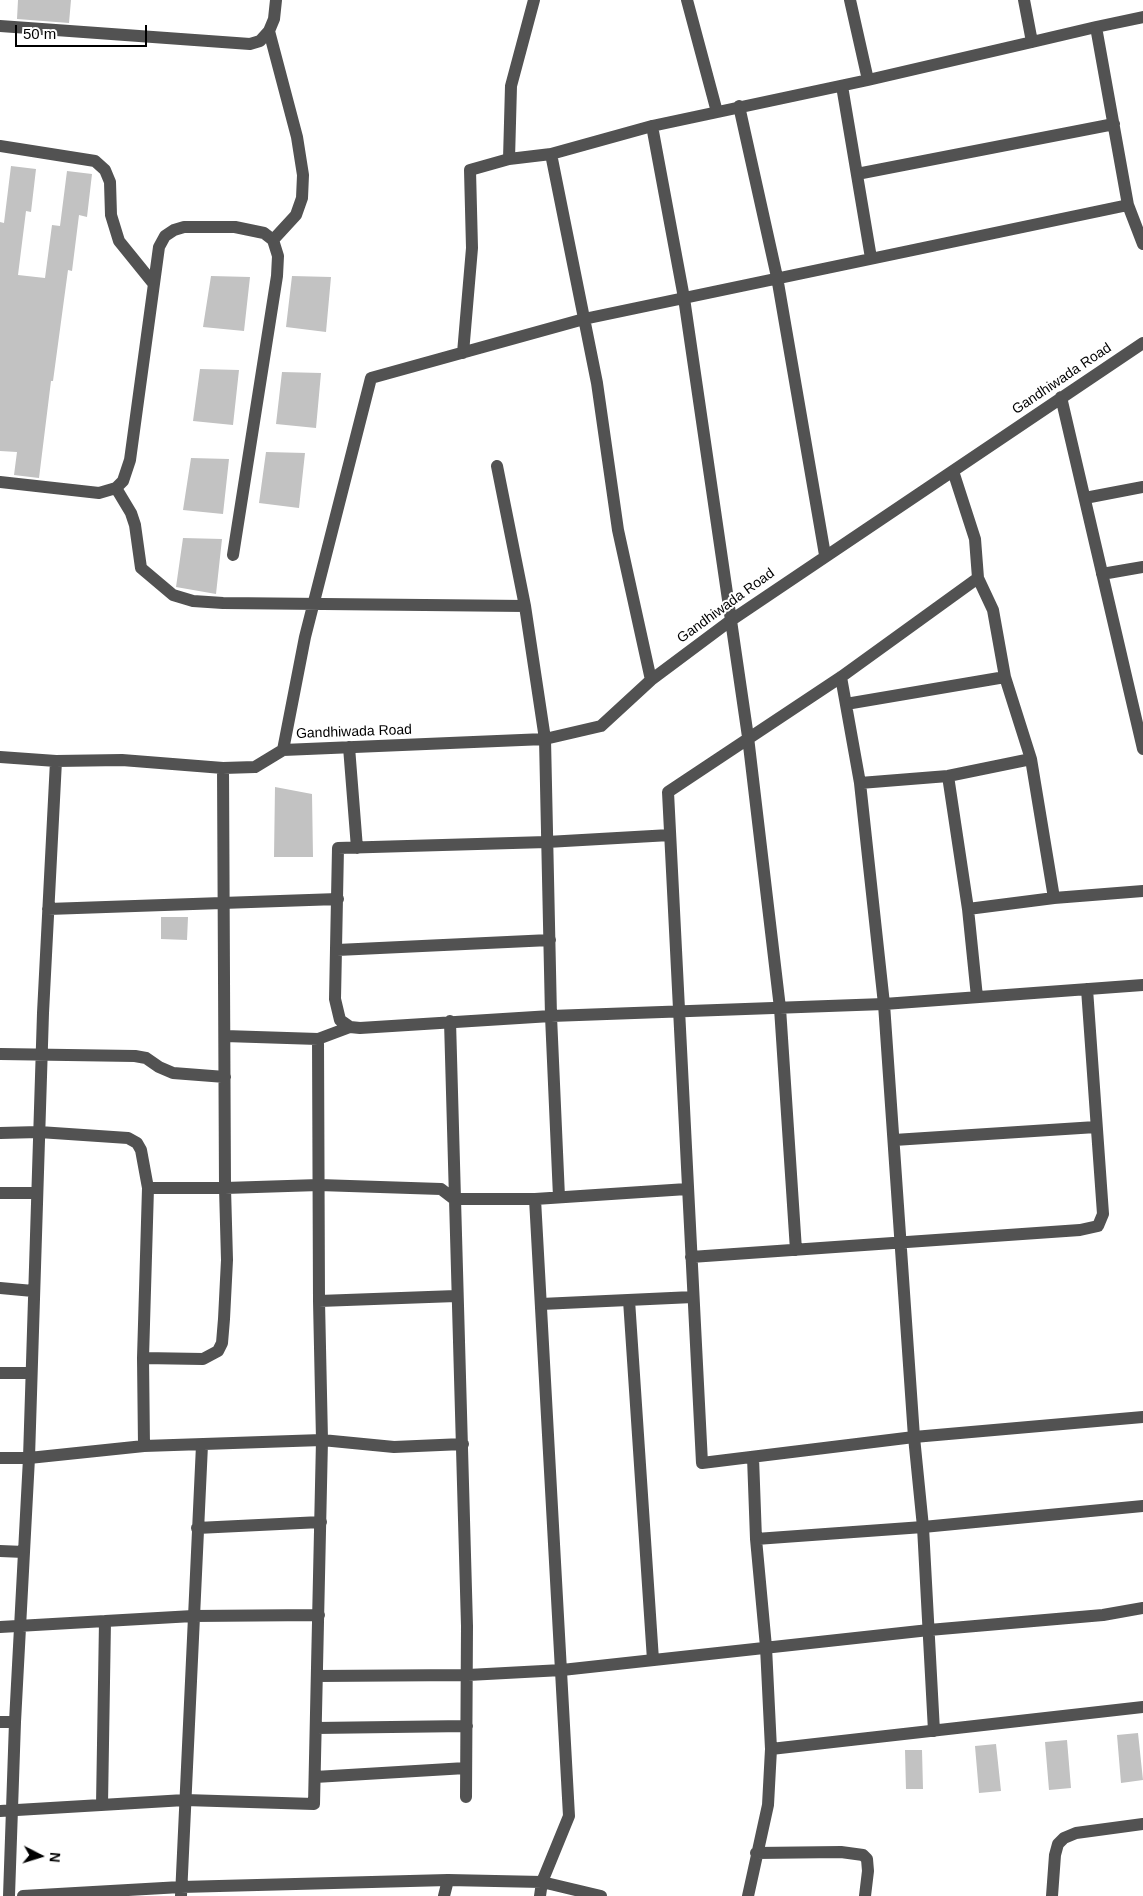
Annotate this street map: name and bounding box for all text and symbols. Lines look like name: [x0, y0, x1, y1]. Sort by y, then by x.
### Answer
scale bar: [18, 15, 150, 47]
text: 50 m: [23, 25, 56, 42]
street label: Gandhiwada Road: [1009, 340, 1115, 418]
street label: Gandhiwada Road: [674, 565, 778, 647]
street label: Gandhiwada Road: [296, 722, 412, 742]
north arrow: [15, 1831, 65, 1881]
text: N: [47, 1852, 63, 1863]

